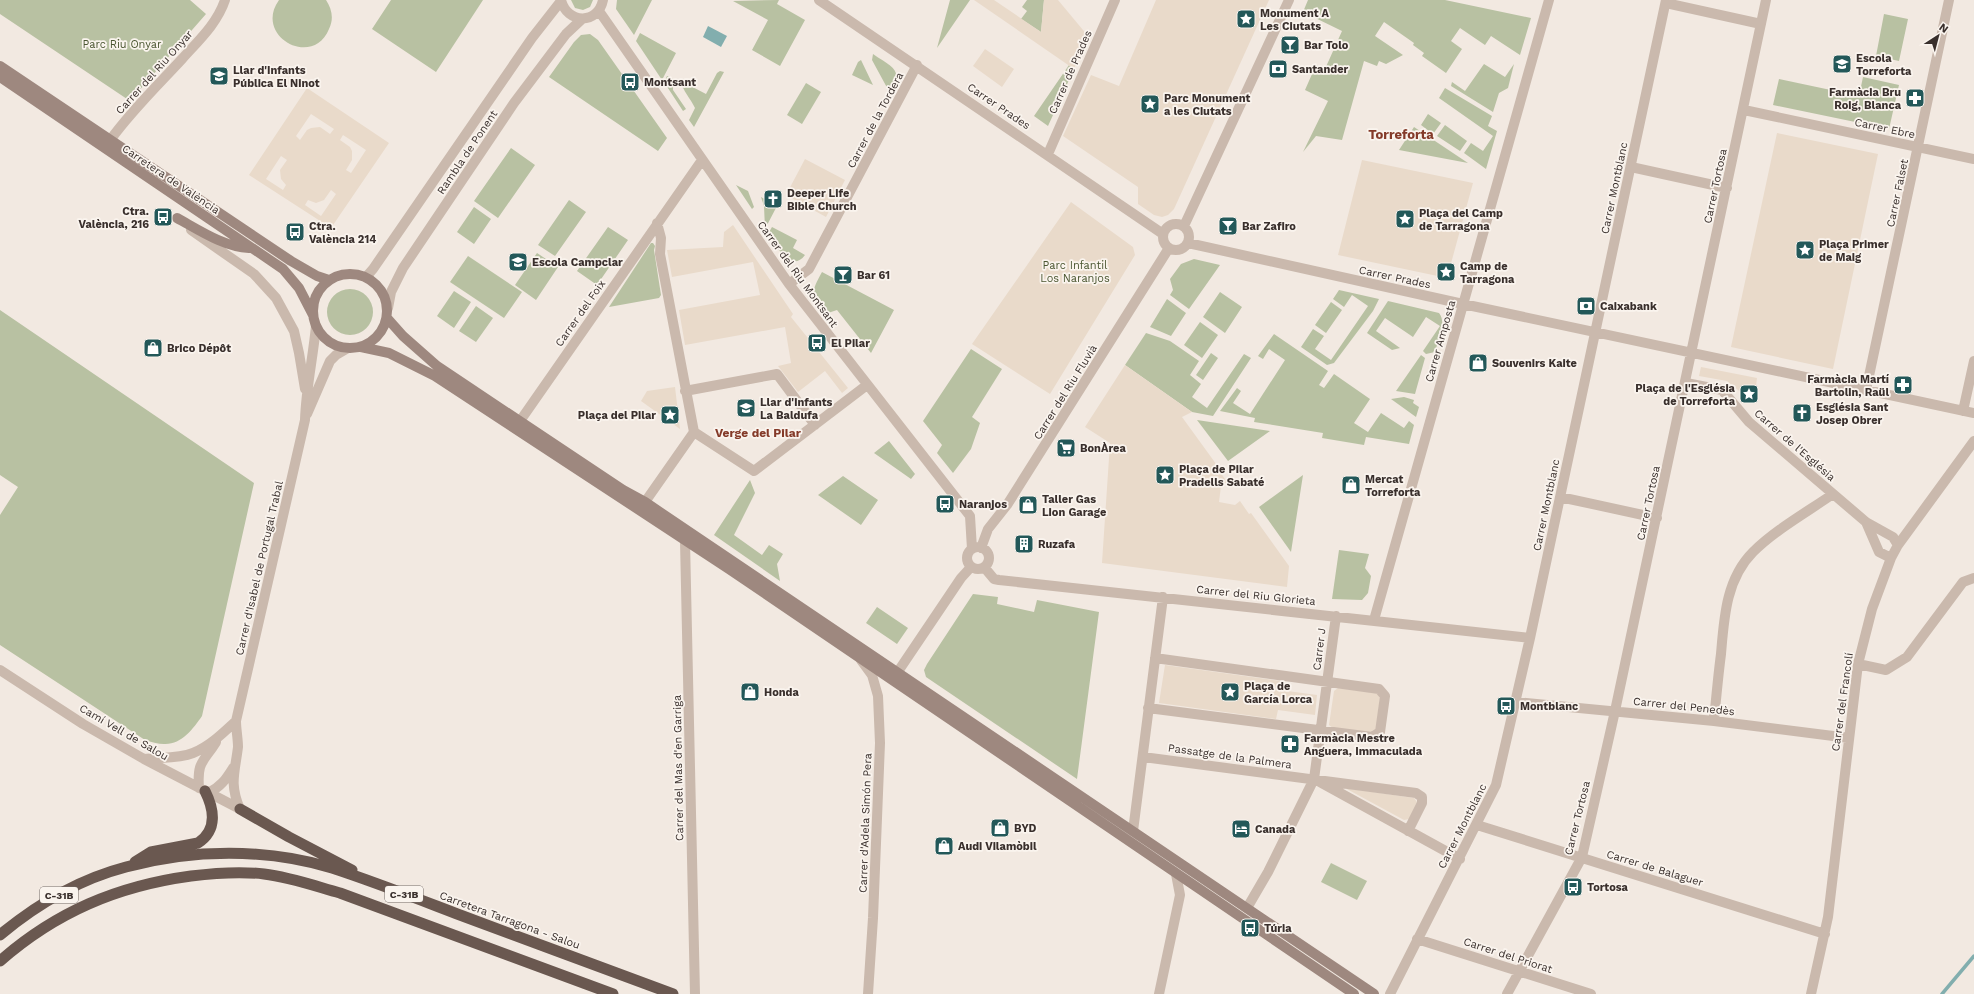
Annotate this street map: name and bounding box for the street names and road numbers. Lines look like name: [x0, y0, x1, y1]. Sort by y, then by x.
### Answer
street label: Carrer del Riu Onyar: [113, 27, 196, 117]
street label: Carrer de Prades: [1046, 28, 1095, 116]
street label: Carrer de la Tordera: [845, 70, 906, 170]
street label: Carrer Prades: [965, 81, 1033, 132]
street label: Rambla de Ponent: [434, 107, 501, 197]
street label: Carrer Ebre: [1853, 116, 1916, 141]
street label: Carrer Montblanc: [1598, 141, 1631, 235]
street label: Carretera de València: [119, 142, 222, 217]
street label: Carrer Tortosa: [1701, 148, 1730, 225]
street label: Carrer Falset: [1884, 158, 1911, 228]
street label: Carrer del Riu Montsant: [755, 219, 841, 330]
street label: Carrer Prades: [1358, 264, 1432, 292]
street label: Carrer del Foix: [553, 277, 608, 349]
street label: Carrer Amposta: [1423, 299, 1458, 383]
street label: Carrer del Riu Fluvià: [1031, 342, 1100, 442]
street label: Carrer de l'Església: [1752, 407, 1838, 484]
street label: Carrer Montblanc: [1530, 458, 1563, 552]
street label: Carrer Tortosa: [1634, 465, 1663, 542]
street label: Carrer d'Isabel de Portugal Trabal: [233, 479, 286, 657]
street label: Carrer del Riu Glorieta: [1196, 583, 1316, 608]
street label: Carrer J: [1310, 627, 1329, 671]
street label: Carrer del Francolí: [1829, 652, 1856, 752]
street label: Carrer del Mas d'en Garriga: [671, 695, 686, 841]
street label: Carrer del Penedès: [1633, 695, 1736, 718]
street label: Camí Vell de Salou: [77, 702, 171, 763]
street label: Passatge de la Palmera: [1167, 741, 1293, 772]
street label: Carrer d'Adela Simón Pera: [857, 753, 874, 893]
street label: Carrer Tortosa: [1562, 780, 1593, 857]
street label: Carrer Montblanc: [1435, 782, 1489, 871]
street label: Carrer de Balaguer: [1605, 848, 1705, 890]
road number: C-31B: [385, 886, 423, 902]
road number: C-31B: [40, 887, 78, 903]
street label: Carretera Tarragona - Salou: [438, 889, 582, 952]
street label: Carrer del Priorat: [1462, 935, 1554, 976]

